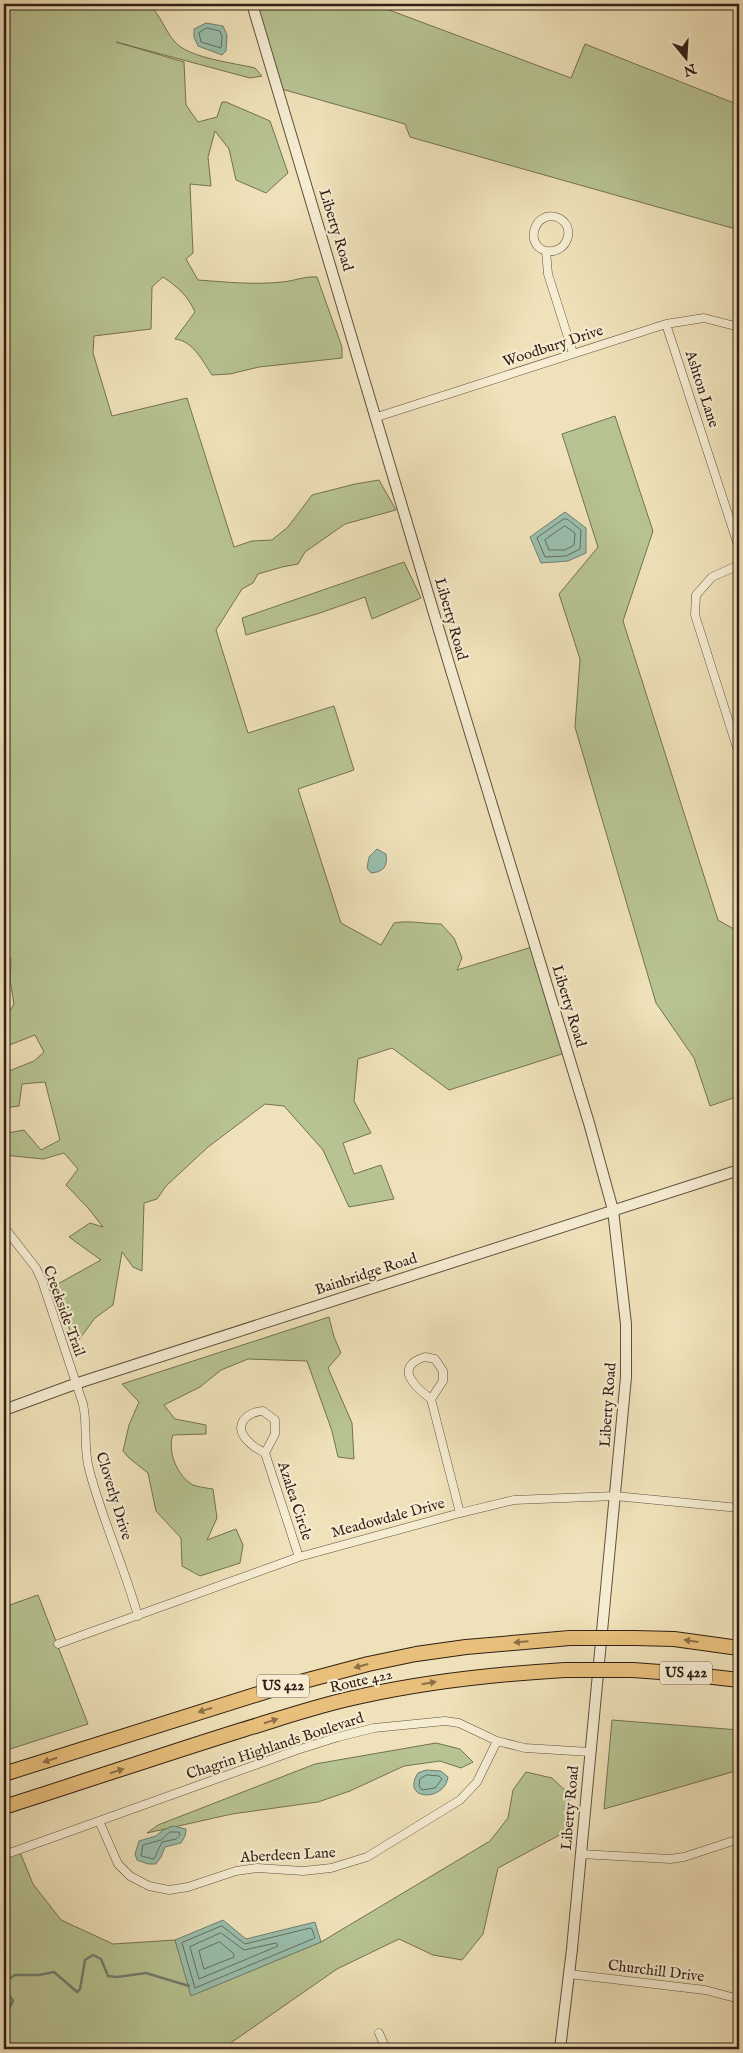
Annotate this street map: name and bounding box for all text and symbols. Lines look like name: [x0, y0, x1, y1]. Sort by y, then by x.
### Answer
north arrow: [660, 32, 710, 82]
text: N: [681, 59, 699, 80]
street label: Liberty Road: [315, 187, 358, 274]
street label: Woodbury Drive: [500, 321, 606, 371]
street label: Ashton Lane: [680, 347, 723, 430]
street label: Liberty Road: [430, 576, 472, 663]
street label: Liberty Road: [548, 963, 591, 1050]
street label: Bainbridge Road: [313, 1248, 420, 1299]
street label: Creekside Trail: [39, 1263, 90, 1360]
street label: Liberty Road: [596, 1361, 621, 1448]
street label: Cloverly Drive: [92, 1450, 136, 1542]
street label: Azalea Circle: [273, 1458, 317, 1543]
street label: Meadowdale Drive: [329, 1494, 447, 1542]
one-way arrow: [683, 1637, 699, 1645]
one-way arrow: [513, 1638, 529, 1646]
one-way arrow: [353, 1662, 368, 1670]
road number: US 422: [660, 1662, 712, 1685]
street label: Route 422: [328, 1665, 394, 1697]
road number: US 422: [257, 1674, 309, 1698]
one-way arrow: [422, 1678, 438, 1686]
one-way arrow: [197, 1707, 212, 1715]
street label: Chagrin Highlands Boulevard: [184, 1708, 367, 1784]
one-way arrow: [264, 1717, 279, 1724]
one-way arrow: [42, 1756, 57, 1764]
street label: Liberty Road: [557, 1764, 583, 1851]
one-way arrow: [109, 1767, 124, 1774]
street label: Aberdeen Lane: [239, 1843, 336, 1867]
street label: Churchill Drive: [607, 1956, 705, 1986]

